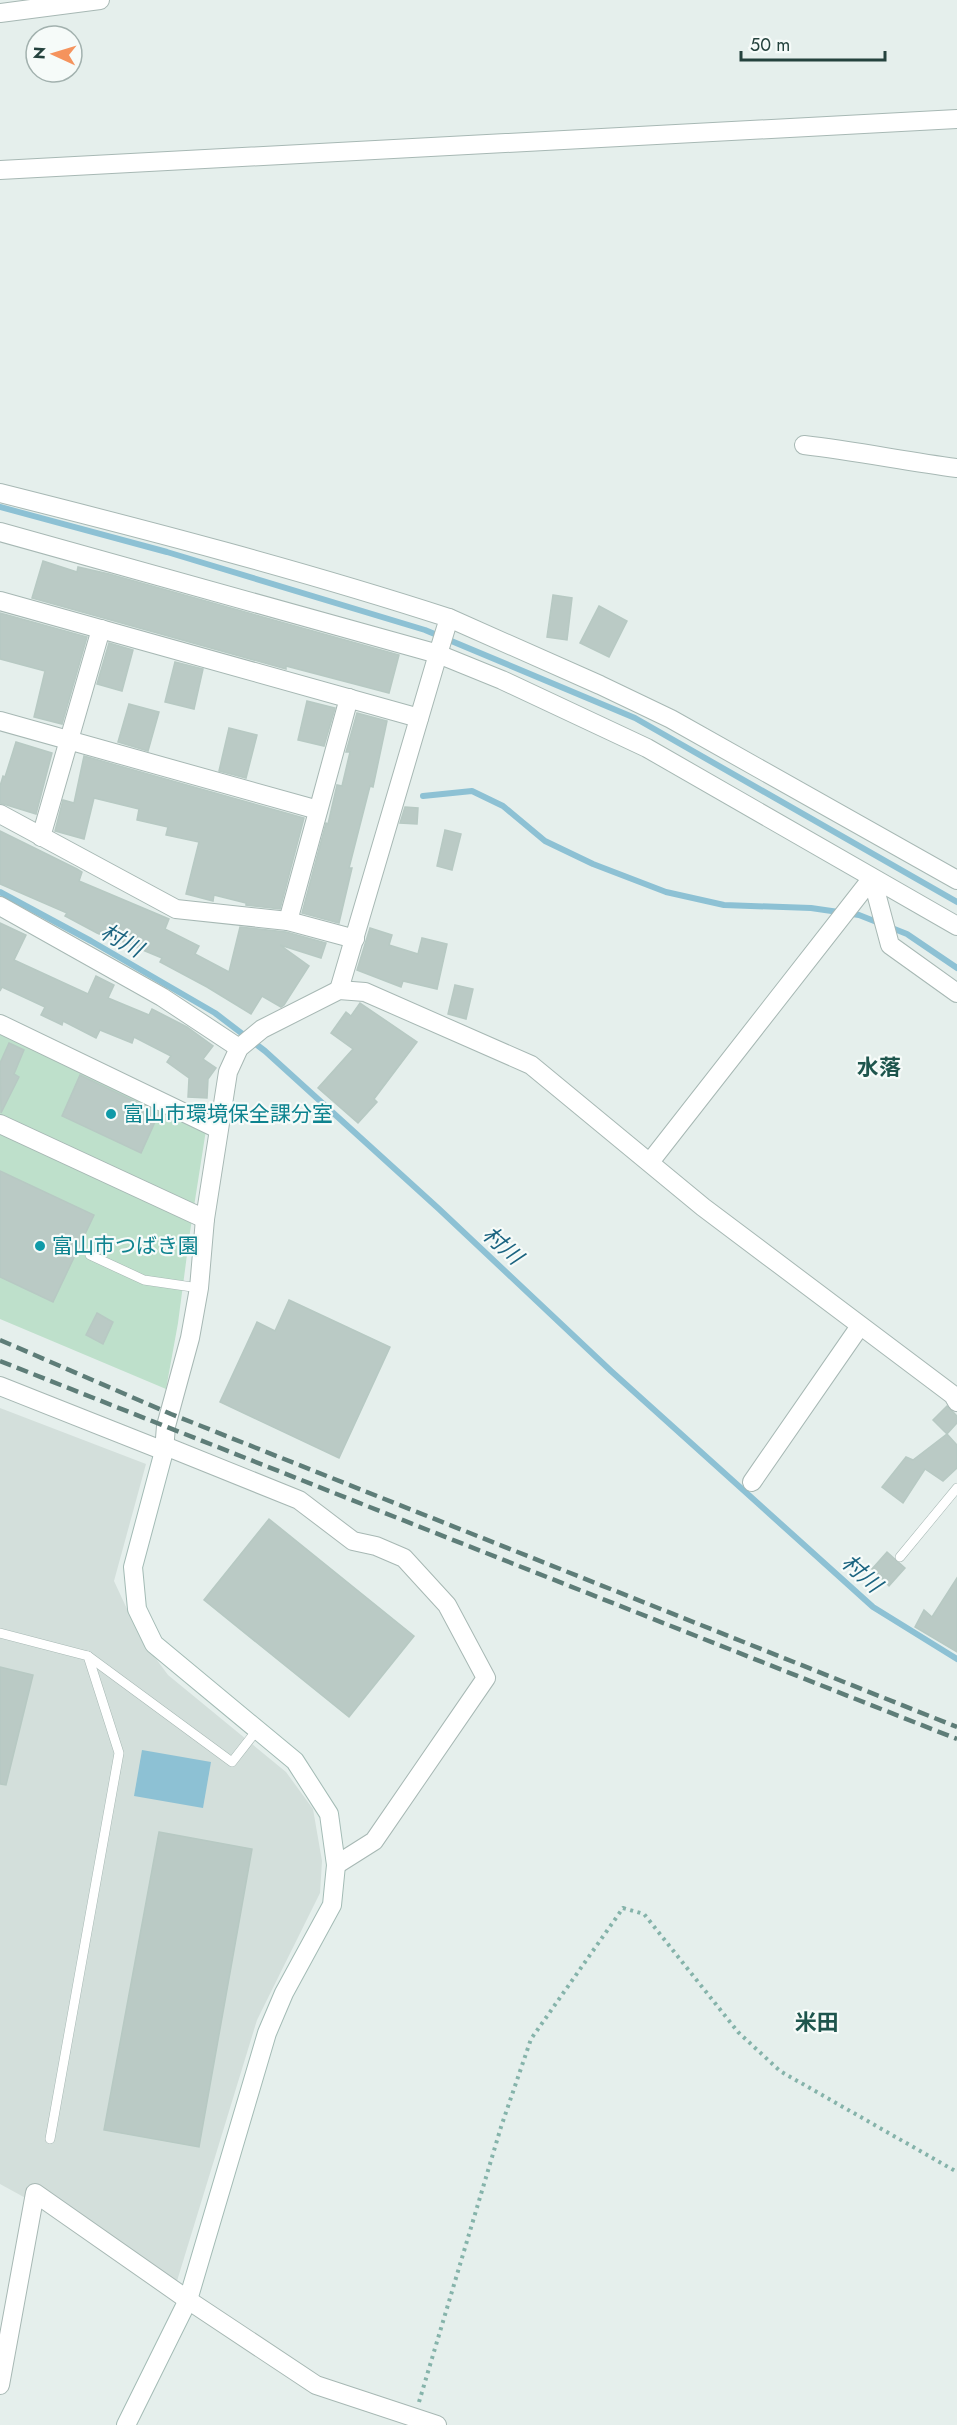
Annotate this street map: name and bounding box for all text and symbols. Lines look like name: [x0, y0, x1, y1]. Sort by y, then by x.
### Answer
north arrow: [24, 24, 84, 84]
scale bar: [741, 24, 885, 62]
text: 50 m: [750, 32, 790, 58]
text: N: [28, 46, 51, 60]
water label: 村川: [95, 915, 151, 966]
district label: 水落: [857, 1051, 901, 1083]
place label: 富山市環境保全課分室: [123, 1099, 333, 1129]
marker: 富山市環境保全課分室: [104, 1107, 118, 1121]
water label: 村川: [476, 1218, 532, 1273]
place label: 富山市つばき園: [52, 1231, 199, 1261]
marker: 富山市つばき園: [33, 1239, 47, 1253]
water label: 村川: [835, 1546, 891, 1601]
district label: 米田: [795, 2006, 839, 2038]

